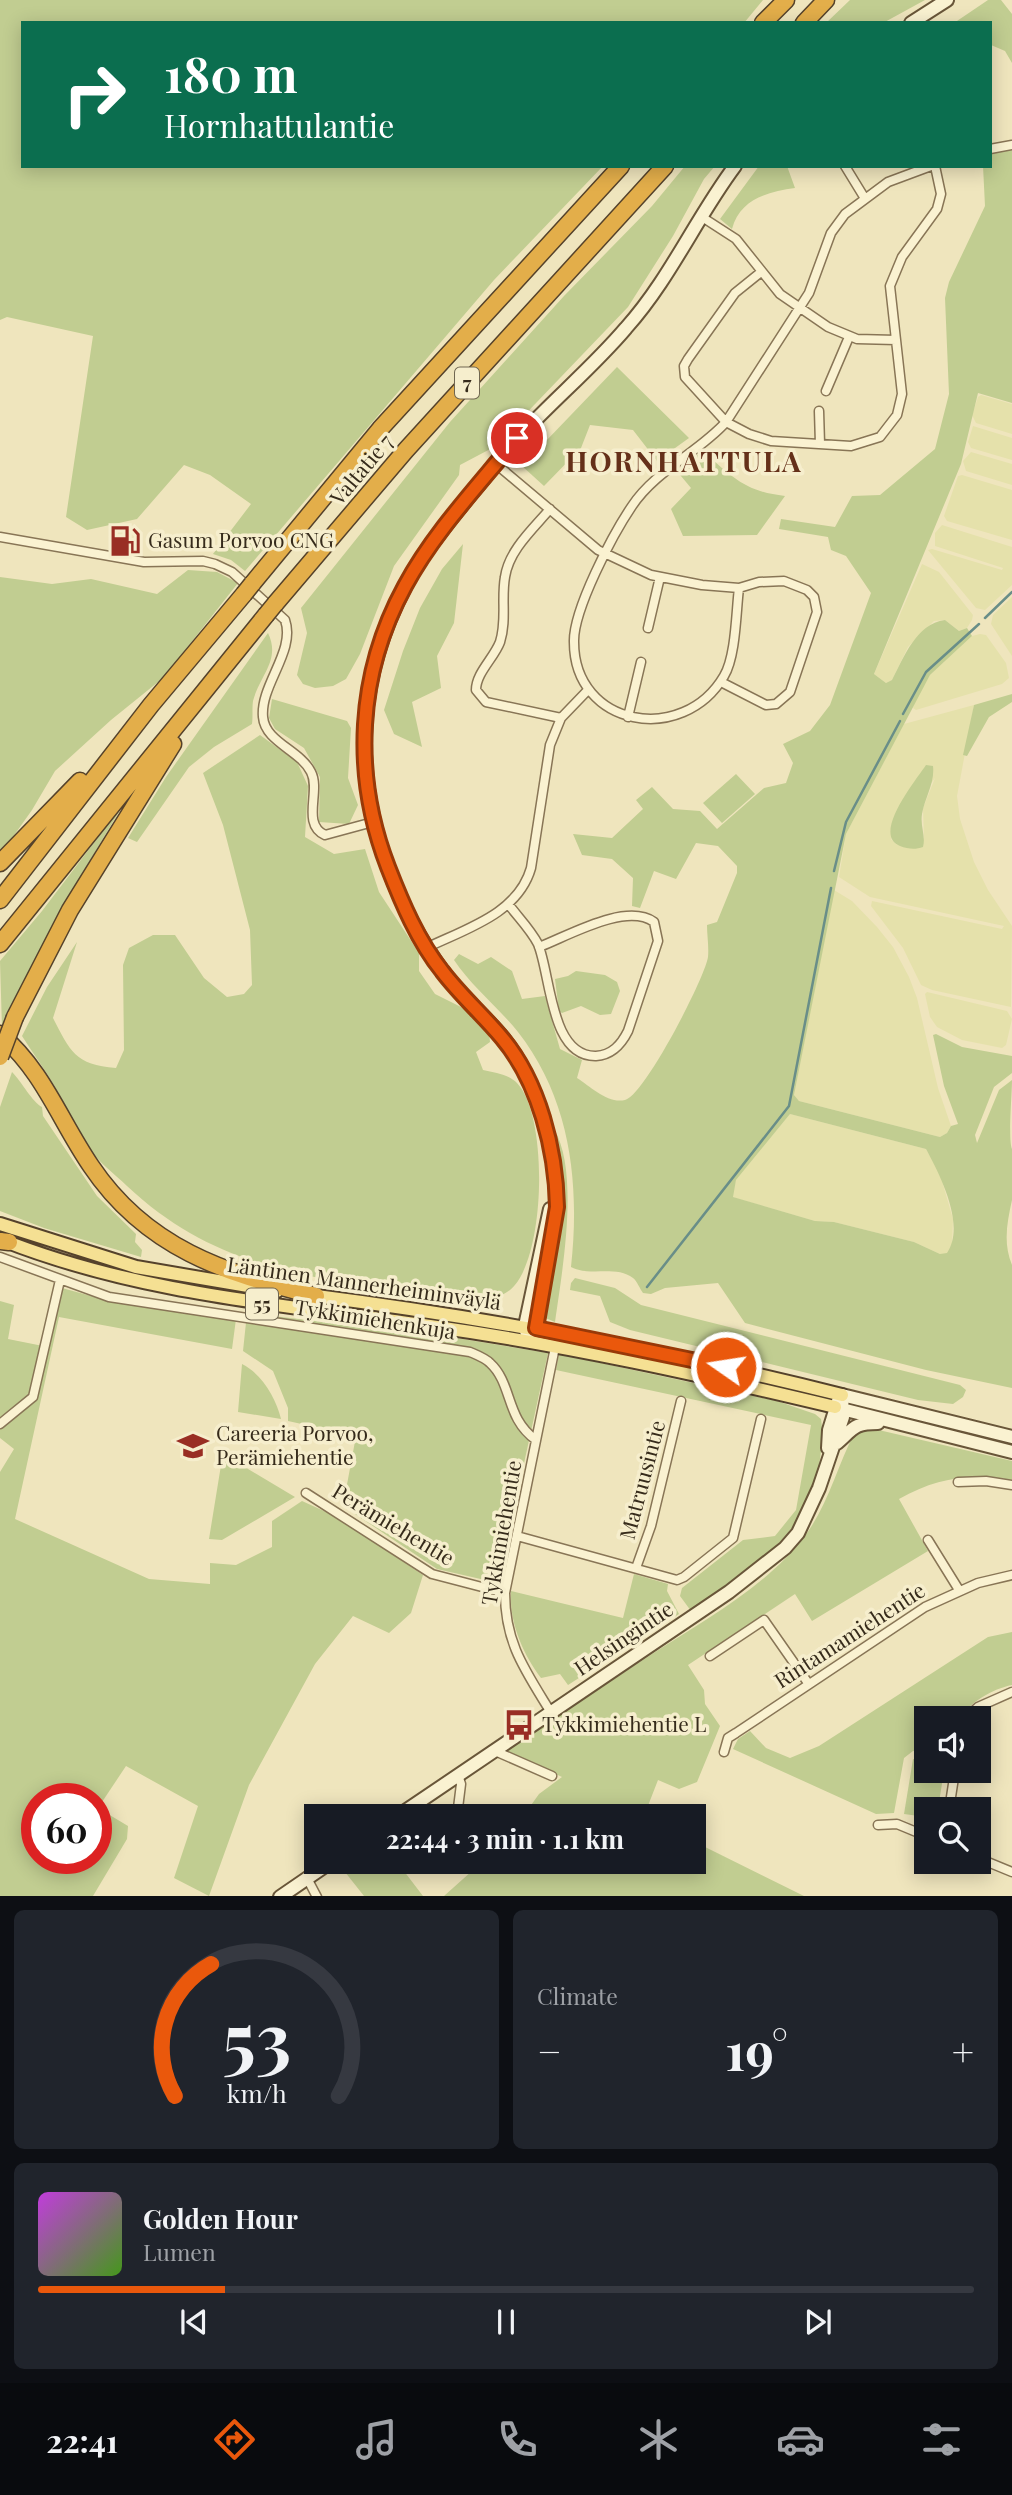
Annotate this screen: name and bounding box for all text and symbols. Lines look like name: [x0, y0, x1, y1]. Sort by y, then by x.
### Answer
text: 180 m: [164, 40, 298, 105]
icon: right: [49, 49, 140, 140]
text: Hornhattulantie: [164, 103, 394, 146]
road number: 7: [455, 368, 479, 398]
pin: [487, 408, 547, 468]
icon: arrive: [498, 419, 536, 457]
street label: Valtatie 7: [322, 427, 399, 511]
district label: HORNHATTULA: [565, 442, 803, 479]
fuel station icon: Gasum Porvoo CNG: [108, 524, 142, 558]
place label: Gasum Porvoo CNG: [148, 525, 334, 553]
street label: Läntinen Mannerheiminväylä: [225, 1249, 504, 1315]
road number: 55: [246, 1288, 278, 1320]
street label: Tykkimiehenkuja: [293, 1291, 458, 1345]
position arrow: [689, 1330, 763, 1404]
street label: Matruusintie: [612, 1417, 670, 1542]
place label: Careeria Porvoo, Perämiehentie: [216, 1418, 374, 1470]
school or university icon: Careeria Porvoo, Perämiehentie: [176, 1429, 210, 1463]
street label: Tykkimiehentie: [473, 1458, 527, 1607]
street label: Perämiehentie: [328, 1476, 460, 1571]
street label: Rintamamiehentie: [768, 1575, 930, 1694]
street label: Helsingintie: [568, 1594, 678, 1681]
map controls: [914, 1706, 991, 1874]
button: sound: [914, 1706, 991, 1783]
bus stop icon: Tykkimiehentie L: [502, 1708, 536, 1742]
place label: Tykkimiehentie L: [542, 1709, 706, 1737]
speed limit sign: 60: [21, 1783, 112, 1874]
button: search: [914, 1797, 991, 1874]
text: 22:44 · 3 min · 1.1 km: [386, 1821, 624, 1856]
text: Climate: [537, 1980, 618, 2011]
text: 53: [222, 1987, 291, 2084]
text: 19°: [725, 2015, 788, 2084]
text: −: [537, 2025, 562, 2076]
text: +: [952, 2025, 974, 2076]
text: km/h: [227, 2075, 287, 2108]
text: Golden Hour: [143, 2201, 298, 2236]
text: Lumen: [143, 2236, 216, 2267]
icon: previous: [175, 2303, 213, 2341]
icon: pause: [487, 2303, 525, 2341]
icon: next: [799, 2303, 837, 2341]
icon: directions: [210, 2415, 259, 2464]
icon: music: [352, 2415, 401, 2464]
icon: phone: [493, 2415, 542, 2464]
icon: climate: [634, 2415, 683, 2464]
icon: car: [776, 2415, 825, 2464]
icon: filters: [917, 2415, 966, 2464]
text: 22:41: [46, 2418, 118, 2461]

